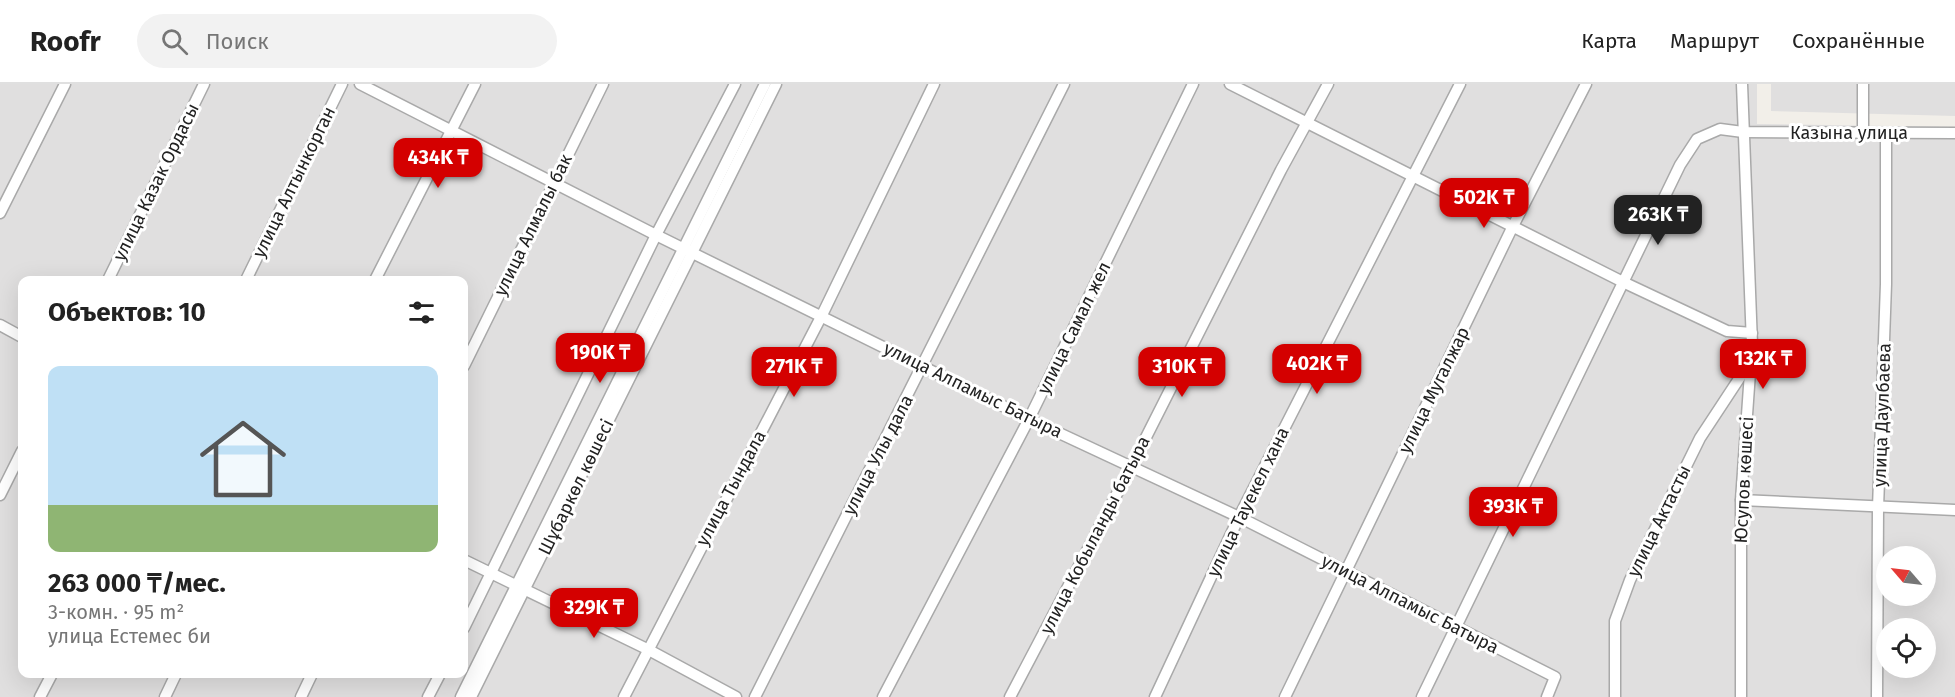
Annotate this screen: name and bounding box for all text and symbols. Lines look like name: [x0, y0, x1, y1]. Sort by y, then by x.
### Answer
search box: [137, 14, 557, 68]
text: Roofr: [30, 25, 101, 58]
icon: search: [158, 25, 191, 58]
text: Поиск: [206, 28, 269, 55]
text: Карта: [1581, 28, 1637, 54]
text: Маршрут: [1670, 28, 1759, 54]
text: Сохранённые: [1792, 28, 1925, 54]
street label: улица Казак Ордасы: [108, 100, 204, 264]
street label: улица Алтынкорган: [248, 103, 340, 261]
street label: Казына улица: [1790, 122, 1908, 144]
pin: 434K ₸: [389, 138, 487, 189]
text: 434K ₸: [408, 145, 468, 169]
street label: улица Алмалы бак: [489, 150, 577, 300]
pin: 502K ₸: [1435, 178, 1533, 229]
text: 502K ₸: [1454, 185, 1514, 209]
pin: 263K ₸: [1609, 195, 1707, 246]
text: 263K ₸: [1628, 202, 1688, 226]
street label: улица Самал жел: [1032, 258, 1116, 398]
icon: filters: [405, 296, 438, 329]
text: Объектов: 10: [48, 297, 206, 328]
street label: улица Мугалжар: [1394, 323, 1474, 457]
pin: 190K ₸: [551, 333, 649, 384]
street label: улица Алпамыс Батыра: [880, 337, 1066, 443]
pin: 132K ₸: [1714, 339, 1812, 390]
text: 190K ₸: [570, 340, 630, 364]
street label: улица Даулбаева: [1868, 343, 1896, 487]
pin: 402K ₸: [1268, 344, 1366, 395]
text: 132K ₸: [1734, 346, 1792, 370]
pin: 271K ₸: [745, 347, 843, 398]
pin: 310K ₸: [1133, 347, 1231, 398]
text: 402K ₸: [1286, 351, 1348, 375]
text: 271K ₸: [766, 354, 822, 378]
text: 310K ₸: [1152, 354, 1212, 378]
street label: улица Улы дала: [838, 391, 918, 519]
icon: home: [189, 405, 297, 513]
street label: Шұбаркөл көшесі: [534, 415, 618, 559]
street label: Юсупов көшесі: [1730, 416, 1758, 544]
street label: улица Тауекел хана: [1202, 423, 1294, 581]
street label: улица Тындала: [691, 427, 771, 549]
street label: улица Кобыланды батыра: [1035, 432, 1155, 638]
street label: улица Актасты: [1622, 461, 1696, 581]
pin: 393K ₸: [1464, 487, 1562, 538]
text: 393K ₸: [1483, 494, 1543, 518]
north arrow: [1876, 546, 1936, 606]
map controls: [1876, 546, 1936, 678]
street label: улица Алпамыс Батыра: [1318, 550, 1502, 658]
text: 263 000 ₸/мес.: [48, 568, 226, 599]
pin: 329K ₸: [545, 588, 643, 639]
text: 329K ₸: [564, 595, 624, 619]
text: 3-комн. · 95 m²: [48, 600, 184, 624]
button: locate: [1876, 618, 1936, 678]
text: улица Естемес би: [48, 624, 211, 648]

